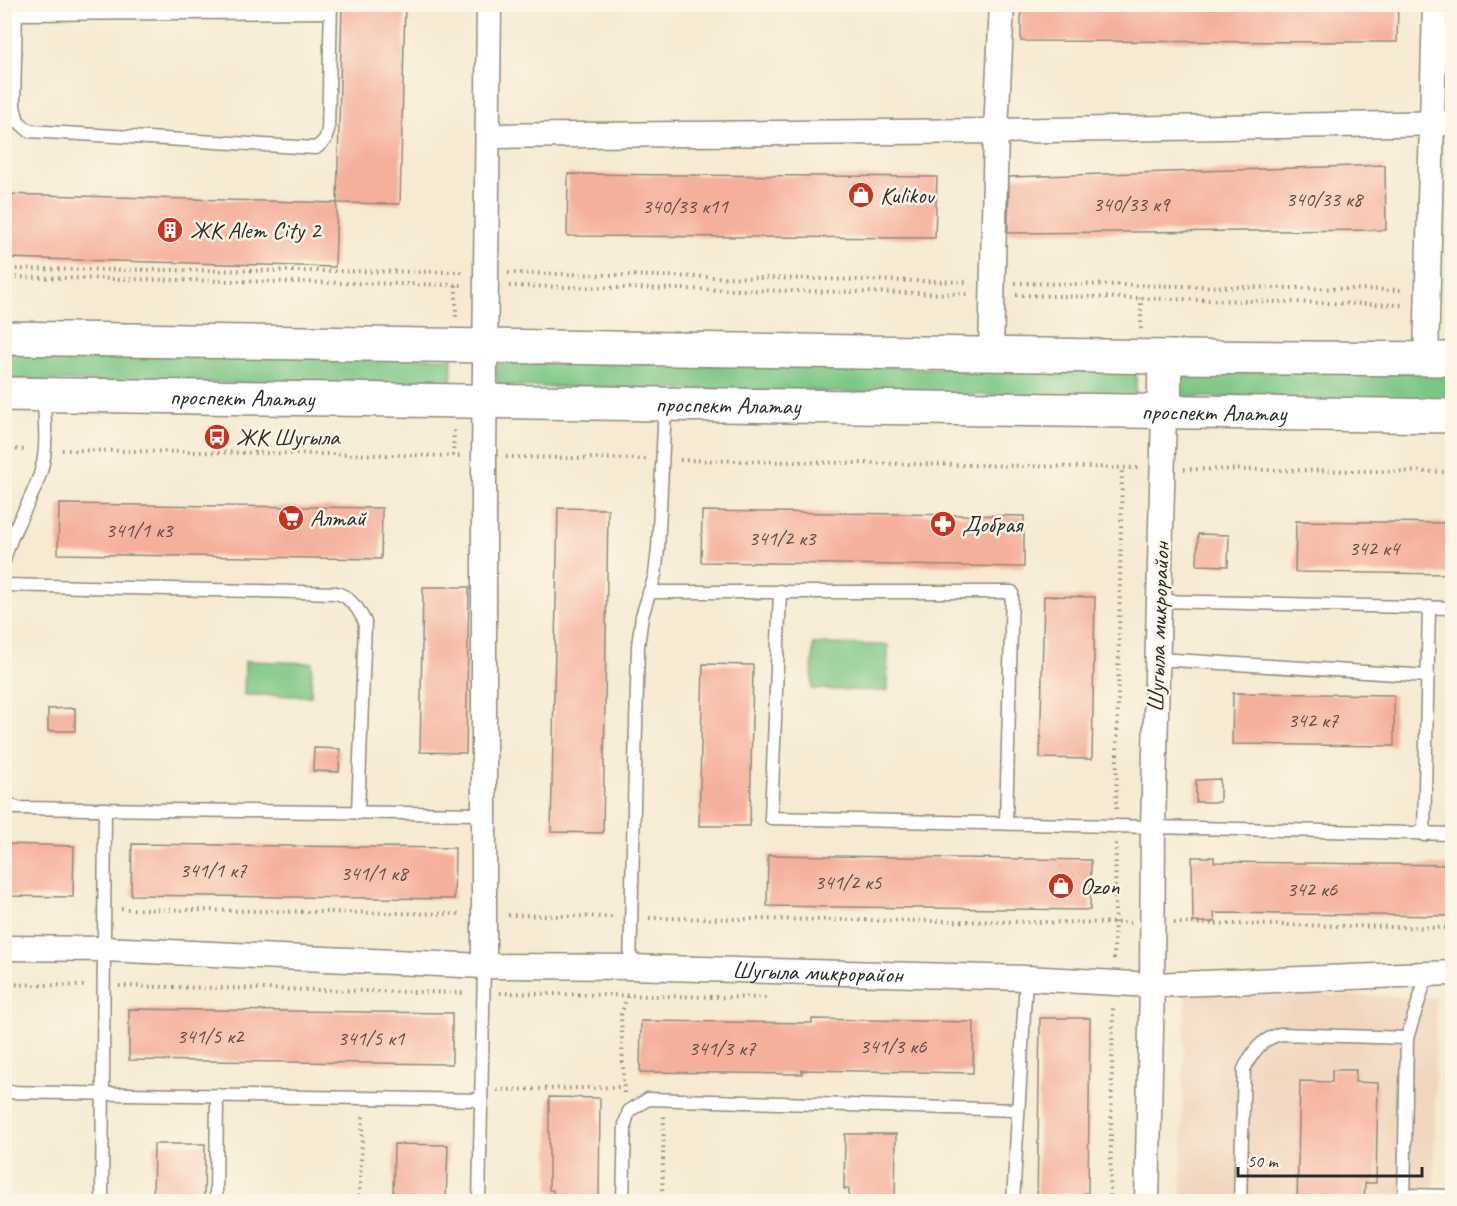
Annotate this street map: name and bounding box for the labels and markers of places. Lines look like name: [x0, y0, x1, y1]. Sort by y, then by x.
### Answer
shop icon: Kulikov: [846, 180, 876, 210]
place label: Kulikov: [880, 180, 935, 210]
building icon: ЖК Alem City 2: [155, 215, 185, 245]
place label: ЖК Alem City 2: [190, 215, 323, 245]
bus stop icon: ЖК Шугыла: [202, 422, 232, 452]
place label: ЖК Шугыла: [236, 422, 341, 452]
supermarket icon: Алтай: [276, 503, 306, 533]
place label: Алтай: [310, 503, 368, 533]
pharmacy icon: Добрая: [928, 509, 958, 539]
place label: Добрая: [962, 509, 1024, 539]
shop icon: Ozon: [1046, 871, 1076, 901]
place label: Ozon: [1080, 871, 1120, 901]

